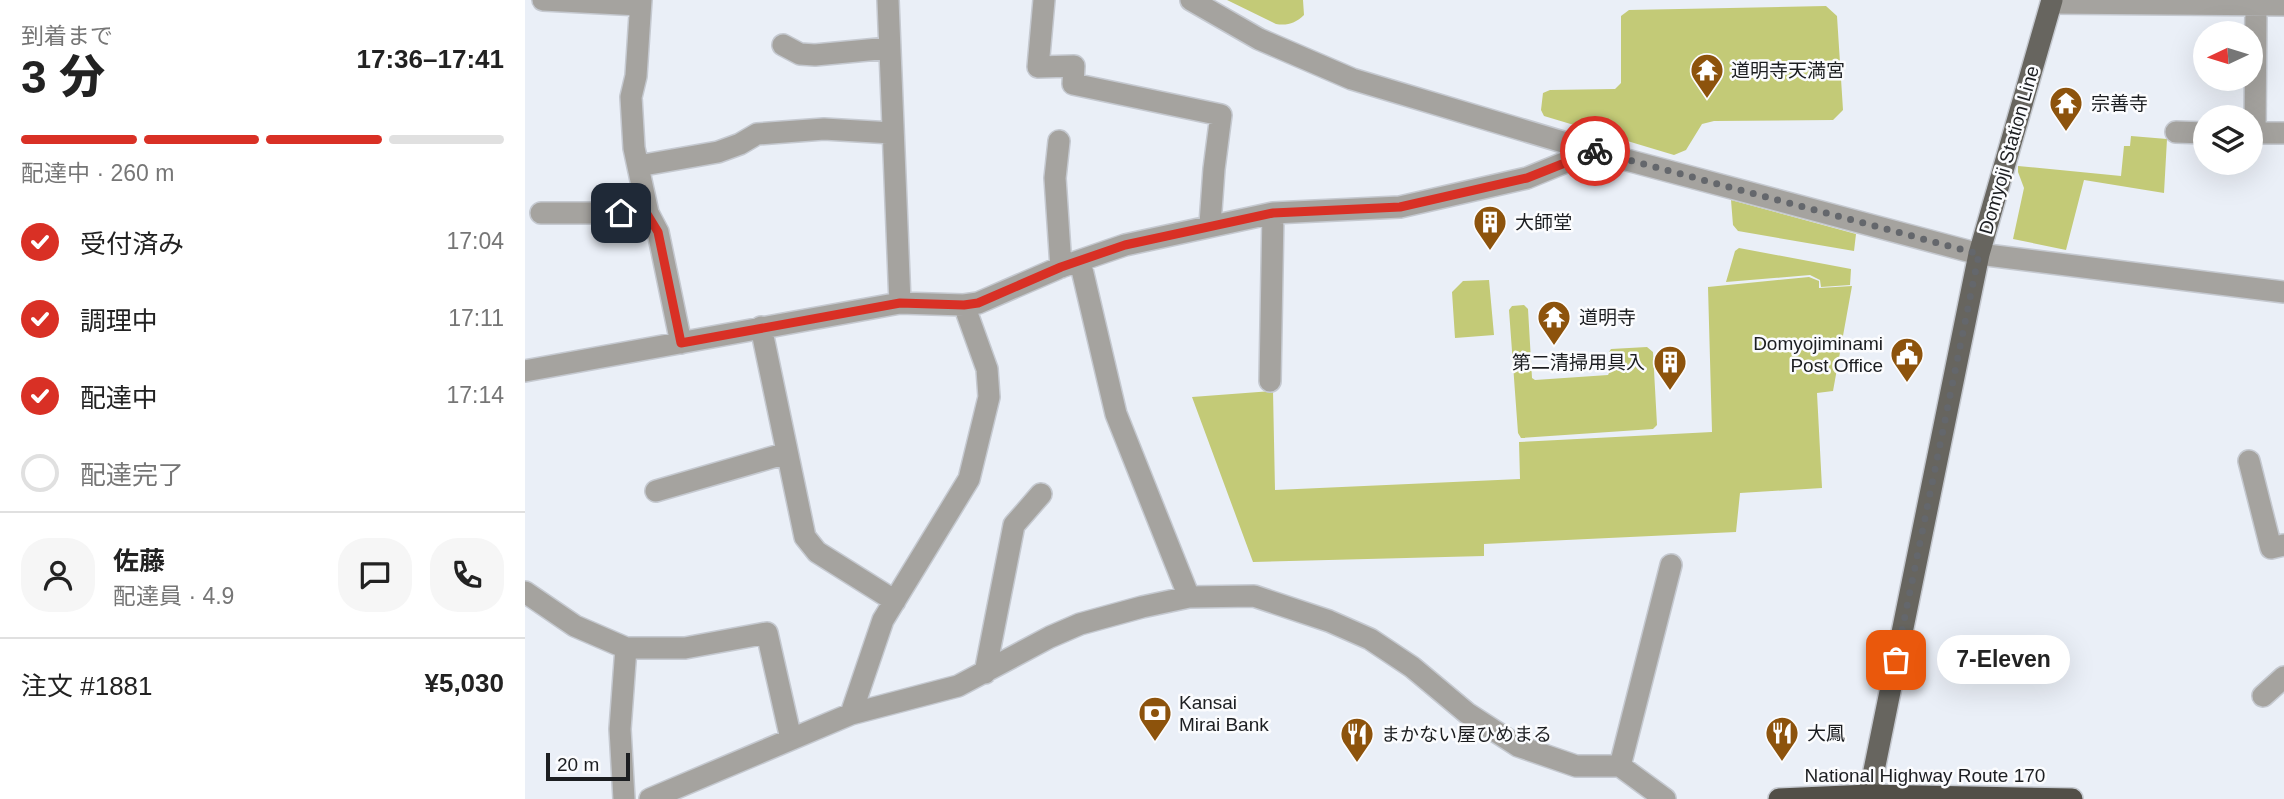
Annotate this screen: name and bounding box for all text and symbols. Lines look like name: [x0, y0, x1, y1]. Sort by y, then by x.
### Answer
north arrow: [2193, 21, 2263, 91]
map controls: [2193, 21, 2263, 175]
text: 到着まで: [21, 23, 113, 49]
text: 17:36–17:41: [357, 44, 504, 74]
text: 3 分: [21, 51, 105, 103]
temple icon: 道明寺天満宮: [1688, 51, 1726, 100]
place label: 道明寺天満宮: [1731, 60, 1845, 81]
street label: Domyoji Station Line: [1975, 63, 2043, 237]
temple icon: 宗善寺: [2047, 84, 2085, 133]
place label: 宗善寺: [2091, 93, 2148, 114]
button: layers: [2193, 105, 2263, 175]
courier: [1560, 116, 1630, 186]
icon: bike: [1576, 132, 1614, 170]
text: 配達中 · 260 m: [21, 160, 174, 186]
pin: [591, 183, 651, 243]
icon: home: [602, 194, 640, 232]
building icon: 大師堂: [1471, 203, 1509, 252]
place label: 大師堂: [1515, 212, 1572, 233]
icon: check: [21, 223, 59, 261]
text: 17:04: [446, 228, 504, 254]
text: 受付済み: [80, 229, 184, 259]
temple icon: 道明寺: [1535, 298, 1573, 347]
icon: check: [21, 300, 59, 338]
text: 17:11: [448, 305, 504, 331]
text: 調理中: [80, 306, 158, 336]
place label: 道明寺: [1579, 307, 1636, 328]
place label: Domyojiminami Post Office: [1753, 333, 1883, 376]
public building icon: Domyojiminami Post Office: [1888, 335, 1926, 384]
building icon: 第二清掃用具入: [1651, 343, 1689, 392]
place label: 第二清掃用具入: [1512, 352, 1645, 373]
icon: check: [21, 377, 59, 415]
text: 17:14: [446, 382, 504, 408]
text: 配達中: [80, 383, 158, 413]
text: 配達完了: [80, 460, 184, 490]
button: person: [21, 538, 95, 612]
button: chat: [338, 538, 412, 612]
button: phone: [430, 538, 504, 612]
text: 佐藤: [113, 546, 165, 576]
text: 配達員 · 4.9: [113, 583, 234, 609]
pin: [1866, 630, 1926, 690]
callout: 7-Eleven: [1938, 636, 2071, 684]
icon: bag: [1877, 641, 1915, 679]
text: 7-Eleven: [1956, 646, 2051, 672]
text: ¥5,030: [424, 668, 504, 698]
text: 注文 #1881: [21, 671, 153, 701]
place label: Kansai Mirai Bank: [1179, 692, 1269, 735]
bank icon: Kansai Mirai Bank: [1136, 694, 1174, 743]
restaurant icon: 大鳳: [1763, 714, 1801, 763]
restaurant icon: まかない屋ひめまる: [1338, 715, 1376, 764]
place label: 大鳳: [1807, 723, 1845, 744]
place label: まかない屋ひめまる: [1381, 724, 1552, 745]
scale bar: [546, 750, 630, 782]
text: 20 m: [557, 754, 599, 775]
street label: National Highway Route 170: [1805, 765, 2045, 786]

